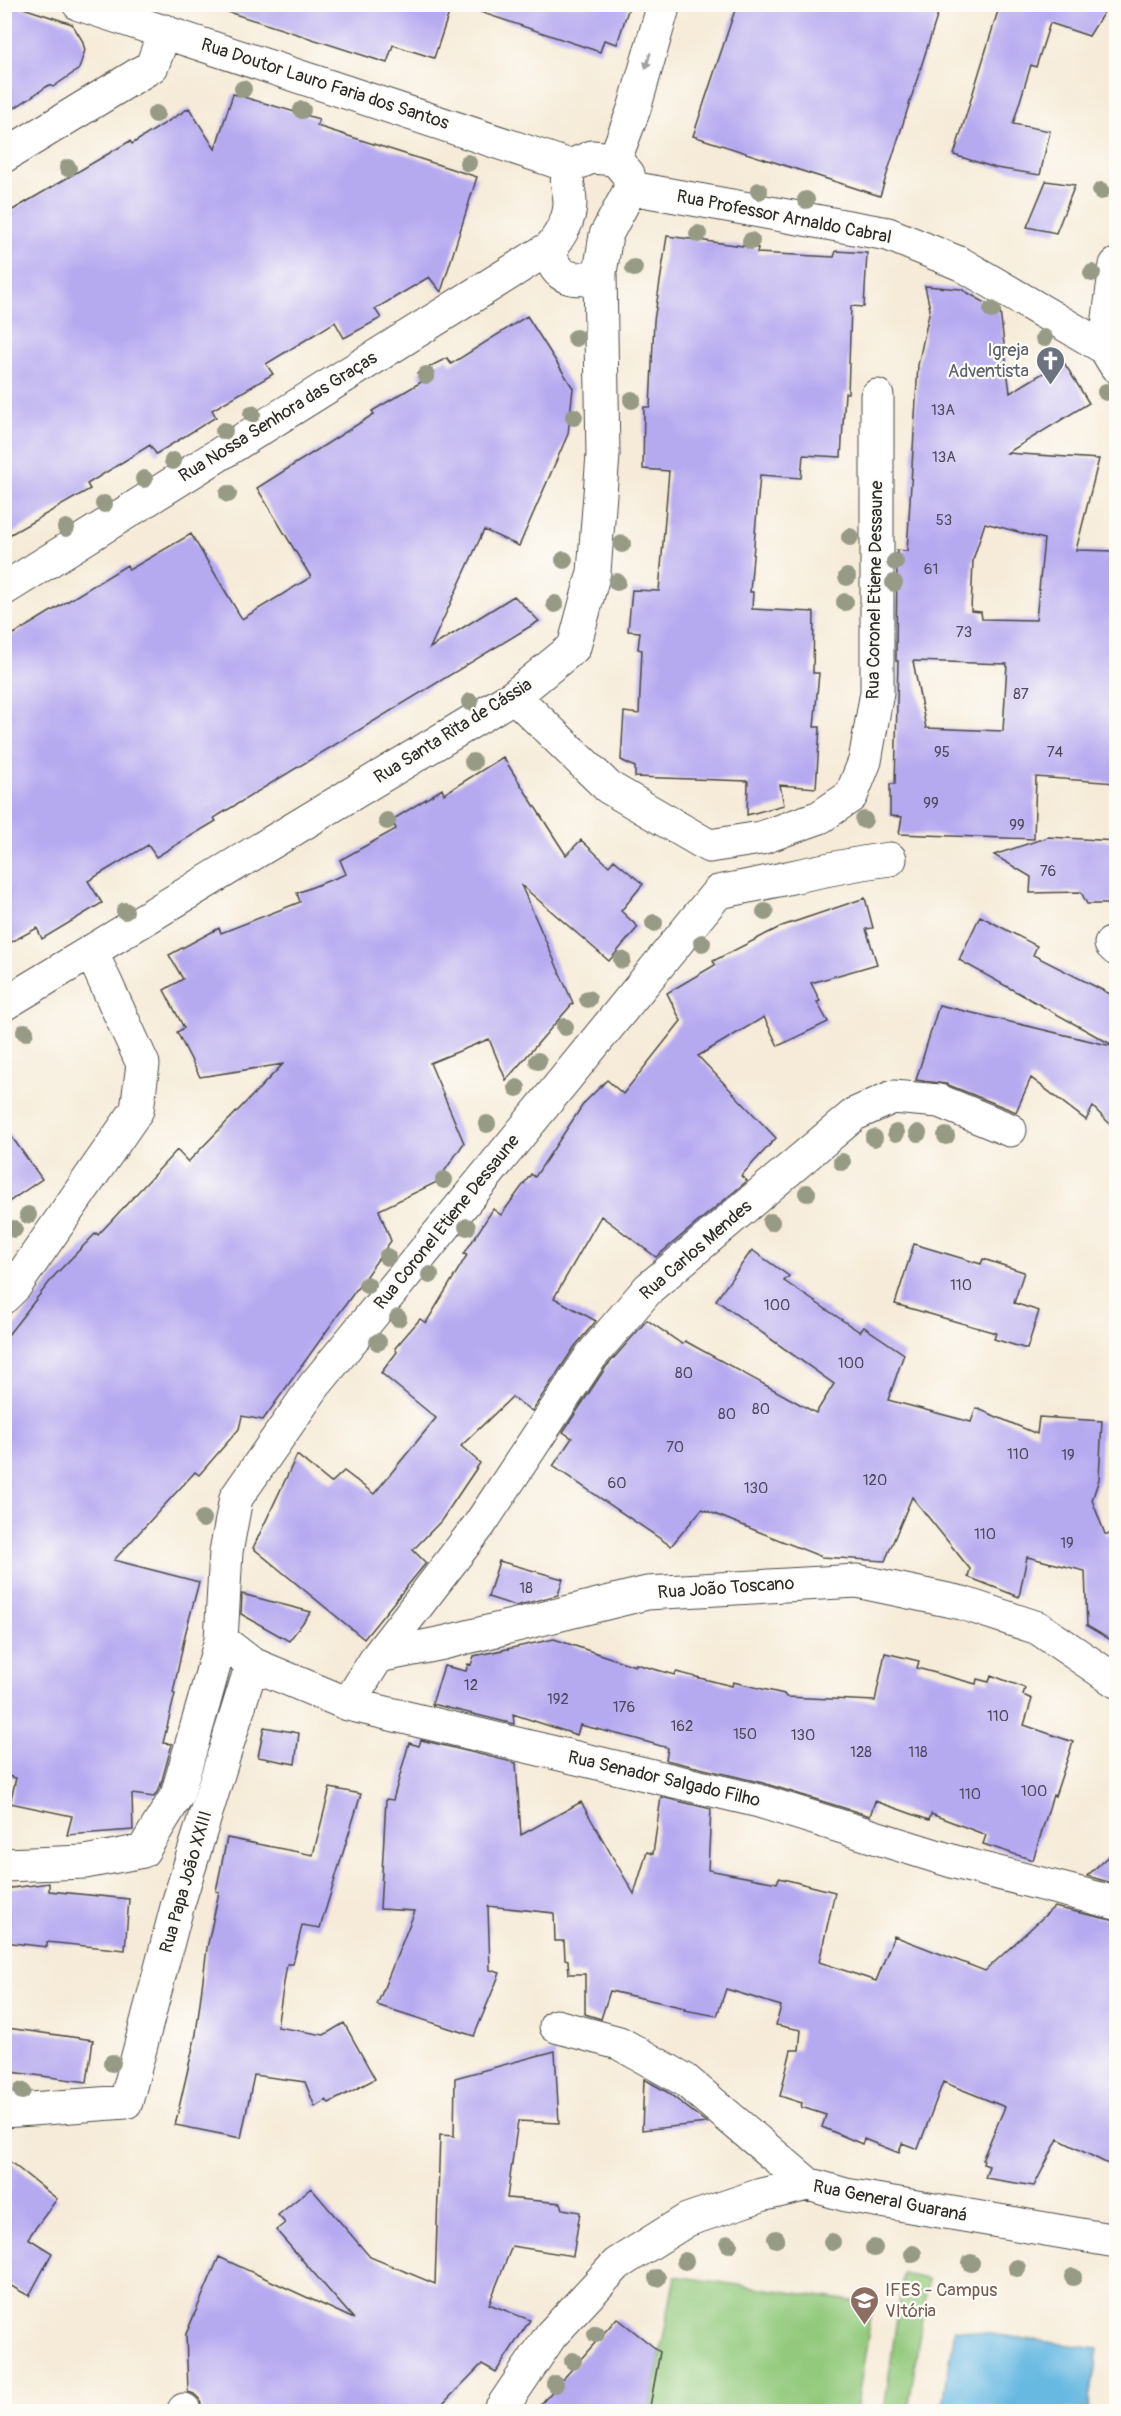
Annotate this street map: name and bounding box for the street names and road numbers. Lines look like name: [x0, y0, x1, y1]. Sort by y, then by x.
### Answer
street label: Rua Doutor Lauro Faria dos Santos: [198, 33, 452, 135]
street label: Rua Professor Arnaldo Cabral: [674, 185, 894, 249]
street label: Rua Nossa Senhora das Graças: [175, 346, 381, 488]
street label: Rua Coronel Etiene Dessaune: [862, 480, 888, 700]
street label: Rua Santa Rita de Cássia: [370, 673, 536, 789]
street label: Rua Coronel Etiene Dessaune: [369, 1130, 525, 1314]
street label: Rua Carlos Mendes: [635, 1195, 757, 1305]
street label: Rua João Toscano: [657, 1572, 795, 1604]
street label: Rua Senador Salgado Filho: [566, 1746, 763, 1812]
street label: Rua Papa João XXIII: [155, 1808, 217, 1956]
street label: Rua General Guaraná: [811, 2175, 969, 2227]

